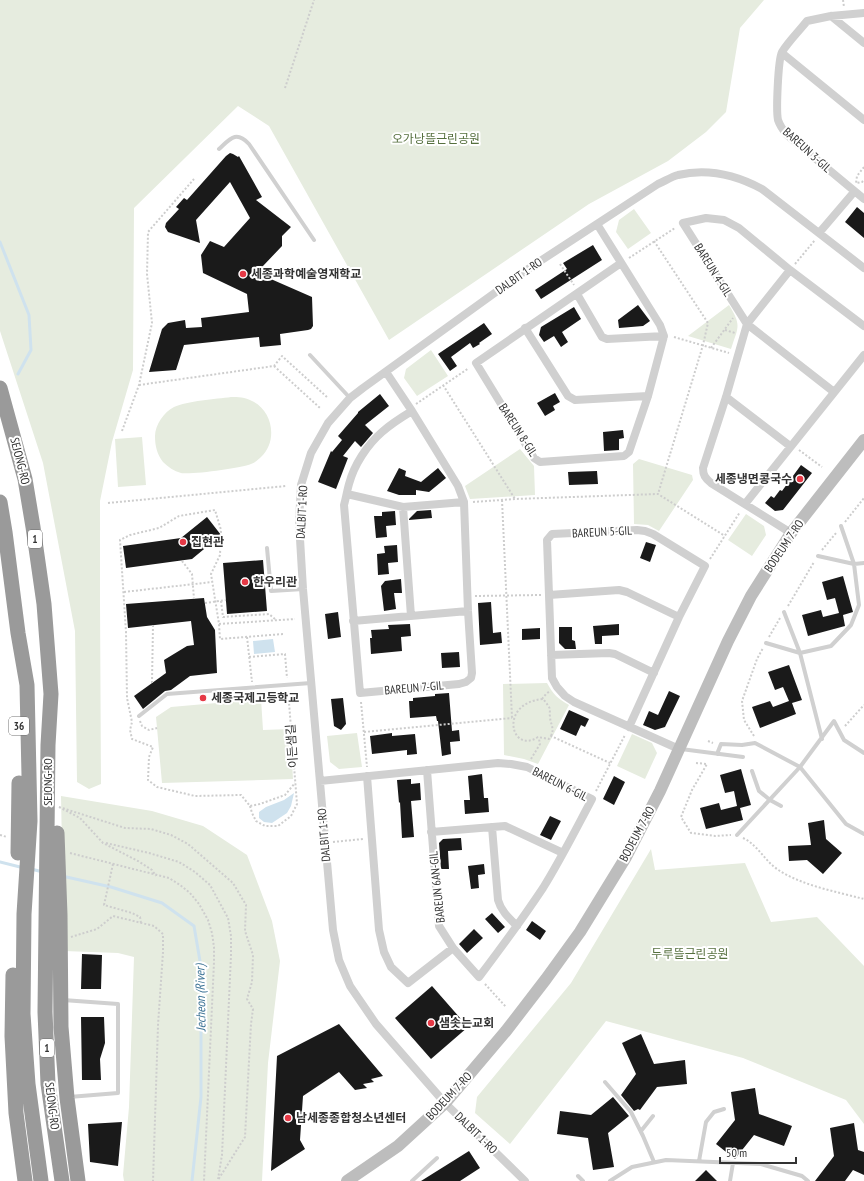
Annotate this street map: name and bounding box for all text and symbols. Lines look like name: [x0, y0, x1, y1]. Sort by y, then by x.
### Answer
street label: BAREUN 3-GIL: [780, 124, 835, 175]
park label: 오가낭뜰근린공원: [392, 131, 480, 146]
street label: BAREUN 4-GIL: [691, 240, 736, 299]
street label: DALBIT 1-RO: [492, 254, 545, 297]
place label: 세종과학예술영재학교: [251, 266, 361, 281]
marker: 세종과학예술영재학교: [238, 269, 248, 279]
street label: BAREUN 8-GIL: [496, 400, 541, 459]
street label: SEJONG-RO: [7, 436, 34, 486]
place label: 세종냉면콩국수: [715, 471, 792, 486]
marker: 세종냉면콩국수: [795, 474, 805, 484]
street label: DALBIT 1-RO: [293, 484, 310, 539]
street label: BODEUM 7-RO: [760, 516, 807, 575]
street label: BAREUN 5-GIL: [572, 522, 632, 541]
road number: 1: [28, 530, 42, 548]
place label: 집현관: [191, 534, 224, 549]
marker: 집현관: [178, 537, 188, 547]
place label: 한우리관: [253, 574, 297, 589]
marker: 한우리관: [240, 577, 250, 587]
street label: BAREUN 7-GIL: [384, 677, 444, 698]
place label: 세종국제고등학교: [211, 690, 299, 705]
marker: 세종국제고등학교: [198, 693, 208, 703]
road number: 36: [9, 717, 29, 735]
street label: 이든샘길: [282, 723, 301, 769]
street label: SEJONG-RO: [40, 758, 55, 806]
street label: BAREUN 6-GIL: [530, 763, 590, 804]
street label: BODEUM 7-RO: [616, 803, 658, 864]
street label: DALBIT 1-RO: [314, 807, 333, 862]
street label: BAREUN 6AN-GIL: [425, 850, 448, 924]
park label: 두루뜰근린공원: [651, 946, 729, 961]
water label: Jecheon (River): [191, 962, 210, 1033]
place label: 샘솟는교회: [439, 1015, 494, 1030]
marker: 샘솟는교회: [426, 1018, 436, 1028]
road number: 1: [40, 1039, 54, 1057]
street label: BODEUM 7-RO: [423, 1068, 475, 1123]
street label: SEJONG-RO: [42, 1081, 63, 1131]
street label: DALBIT 1-RO: [452, 1109, 501, 1157]
place label: 남세종종합청소년센터: [296, 1110, 406, 1125]
marker: 남세종종합청소년센터: [283, 1113, 293, 1123]
scale bar: [720, 1139, 796, 1165]
text: 50 m: [726, 1145, 747, 1160]

